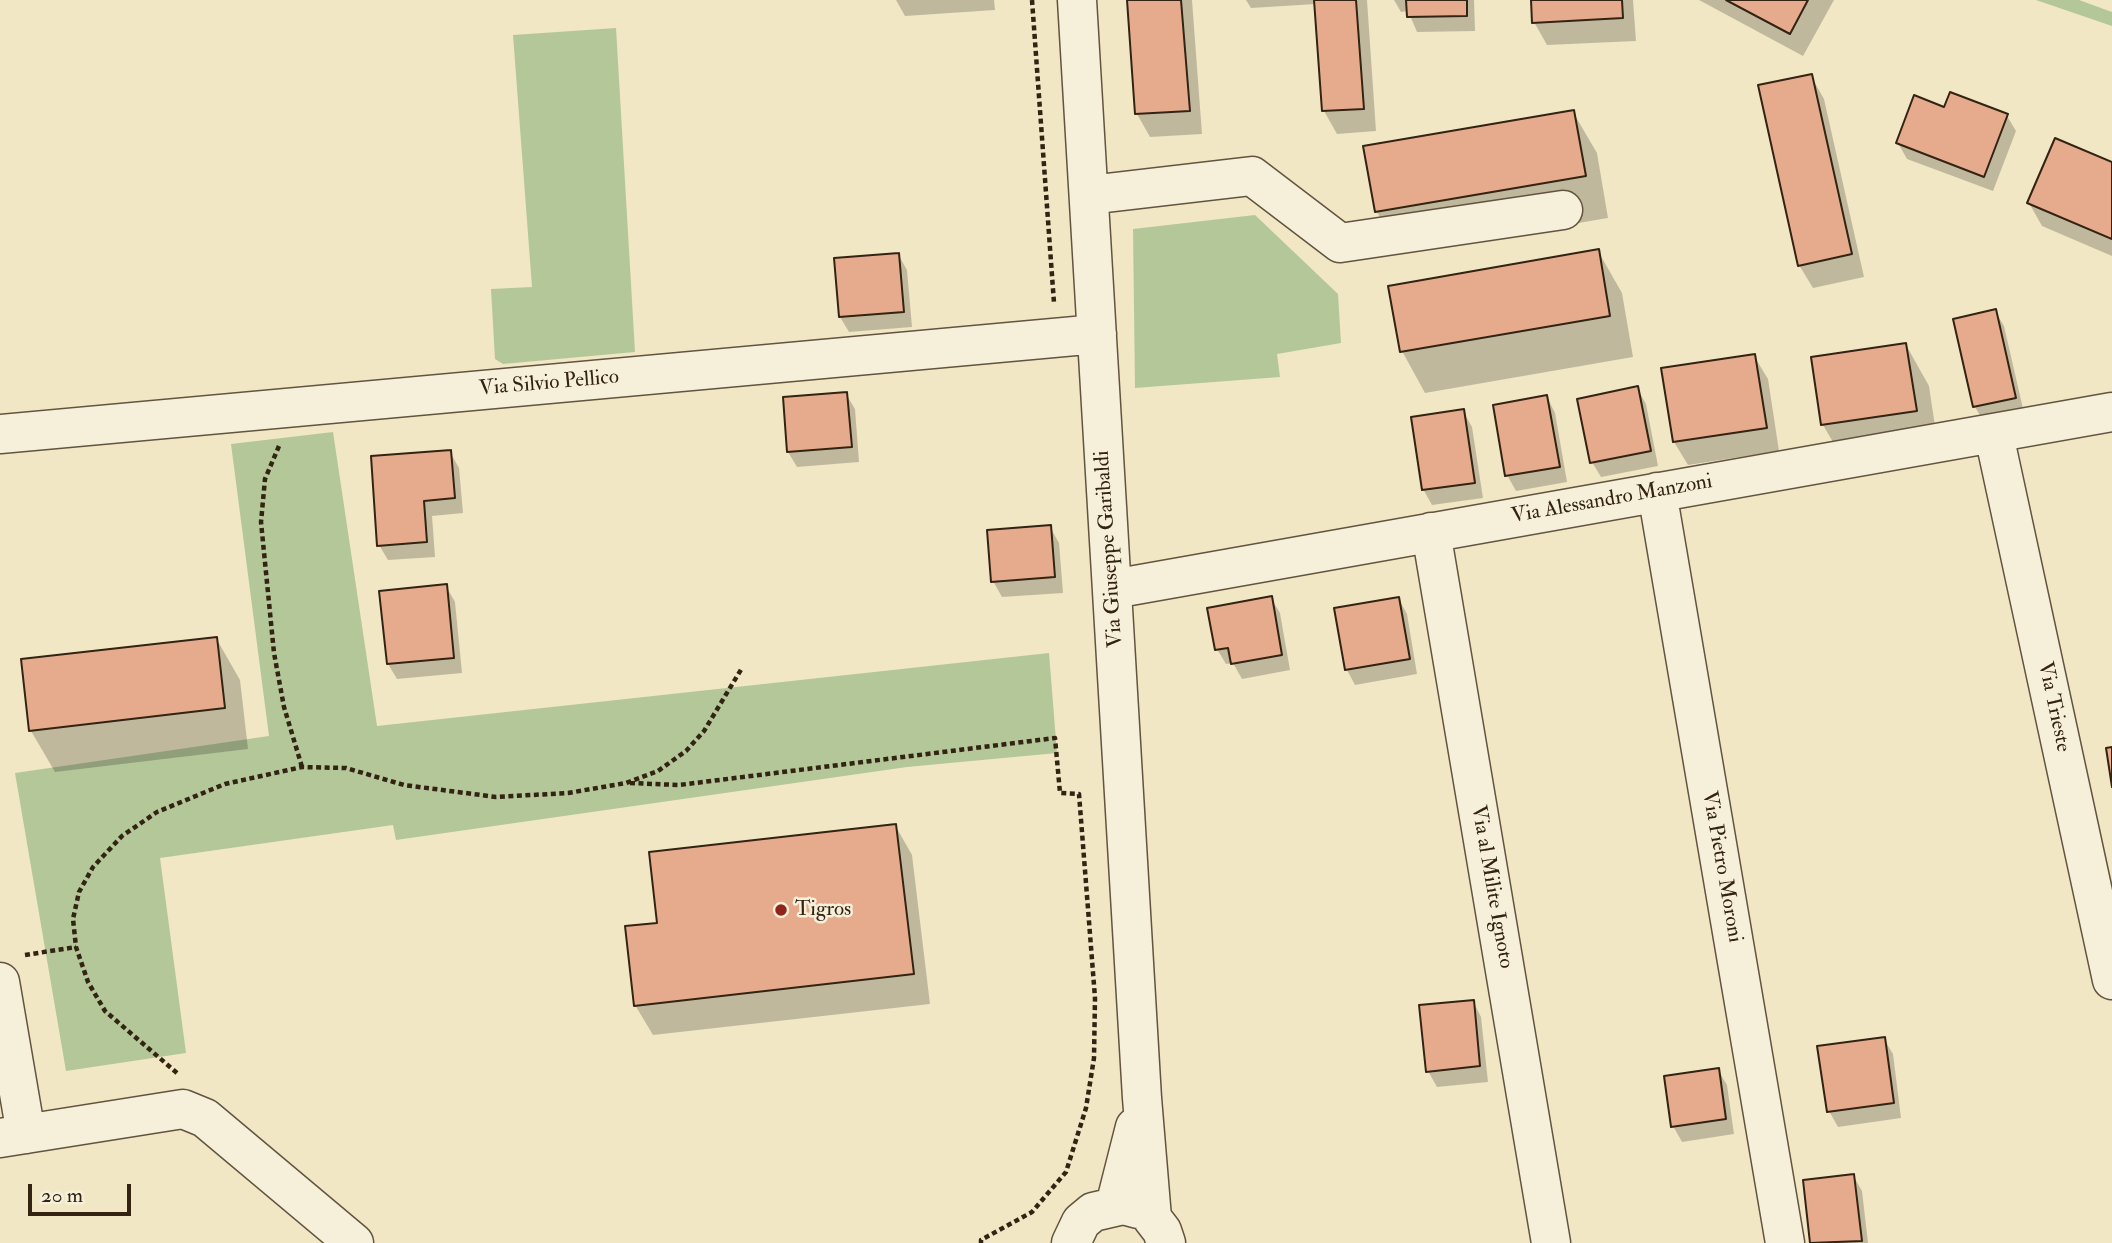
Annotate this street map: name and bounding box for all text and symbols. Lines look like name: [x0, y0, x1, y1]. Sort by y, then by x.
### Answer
street label: Via Silvio Pellico: [478, 365, 620, 403]
street label: Via Giuseppe Garibaldi: [1091, 450, 1129, 648]
street label: Via Alessandro Manzoni: [1510, 470, 1714, 530]
street label: Via Trieste: [2031, 660, 2075, 754]
street label: Via Pietro Moroni: [1695, 789, 1747, 945]
street label: Via al Milite Ignoto: [1464, 803, 1518, 971]
place label: Tigros: [795, 897, 851, 923]
marker: Tigros: [773, 902, 789, 918]
scale bar: [32, 1170, 135, 1214]
text: 20 m: [41, 1182, 83, 1209]

